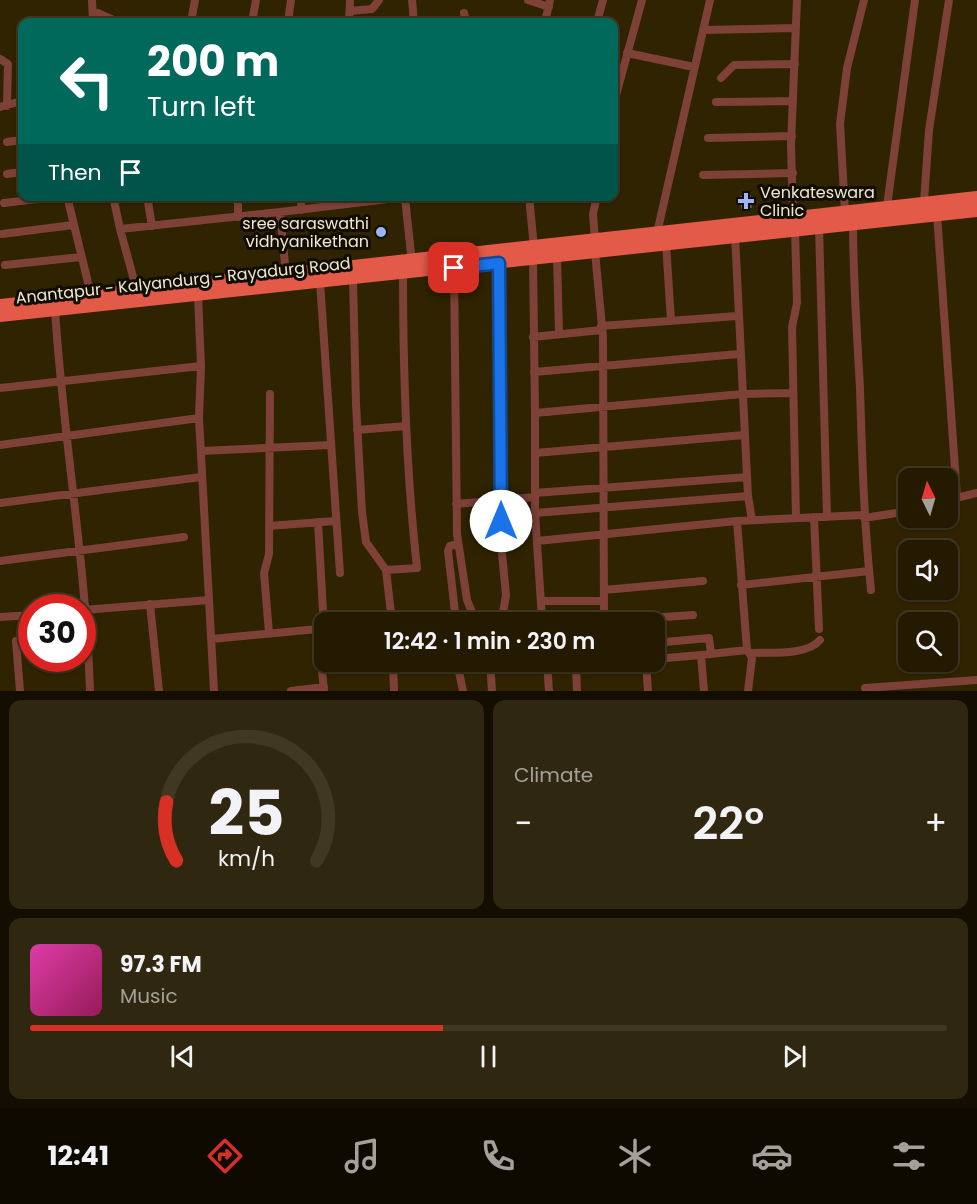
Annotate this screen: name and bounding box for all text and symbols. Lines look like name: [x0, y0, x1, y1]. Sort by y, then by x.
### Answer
text: 200 m: [147, 32, 279, 91]
icon: left: [48, 42, 126, 120]
text: Turn left: [147, 88, 256, 125]
icon: arrive: [114, 156, 147, 189]
text: Then: [48, 157, 102, 188]
place label: Venkateswara Clinic: [760, 181, 875, 222]
marker: Venkateswara Clinic: [737, 192, 755, 210]
place label: sree saraswathi vidhyanikethan: [242, 212, 369, 253]
marker: sree saraswathi vidhyanikethan: [374, 225, 388, 239]
pin: [428, 242, 479, 293]
street label: Anantapur - Kalyandurg - Rayadurg Road: [14, 251, 352, 310]
icon: arrive: [437, 251, 470, 284]
north arrow: [898, 468, 958, 528]
map controls: [898, 468, 958, 672]
position arrow: [469, 489, 533, 553]
button: sound: [898, 540, 958, 600]
speed limit sign: 30: [18, 594, 96, 672]
button: search: [898, 612, 958, 672]
text: 12:42 · 1 min · 230 m: [384, 626, 595, 657]
text: Climate: [514, 761, 593, 789]
text: 25: [208, 769, 285, 857]
text: 22°: [693, 792, 764, 855]
text: −: [514, 800, 532, 847]
text: +: [924, 800, 947, 847]
text: km/h: [218, 844, 275, 875]
text: 97.3 FM: [120, 949, 202, 980]
text: Music: [120, 982, 178, 1010]
icon: previous: [166, 1040, 199, 1073]
icon: pause: [472, 1040, 505, 1073]
icon: next: [778, 1040, 811, 1073]
icon: directions: [204, 1135, 246, 1177]
icon: music: [341, 1135, 383, 1177]
icon: phone: [477, 1135, 519, 1177]
icon: climate: [614, 1135, 656, 1177]
icon: car: [751, 1135, 793, 1177]
icon: filters: [888, 1135, 930, 1177]
text: 12:41: [47, 1137, 109, 1174]

